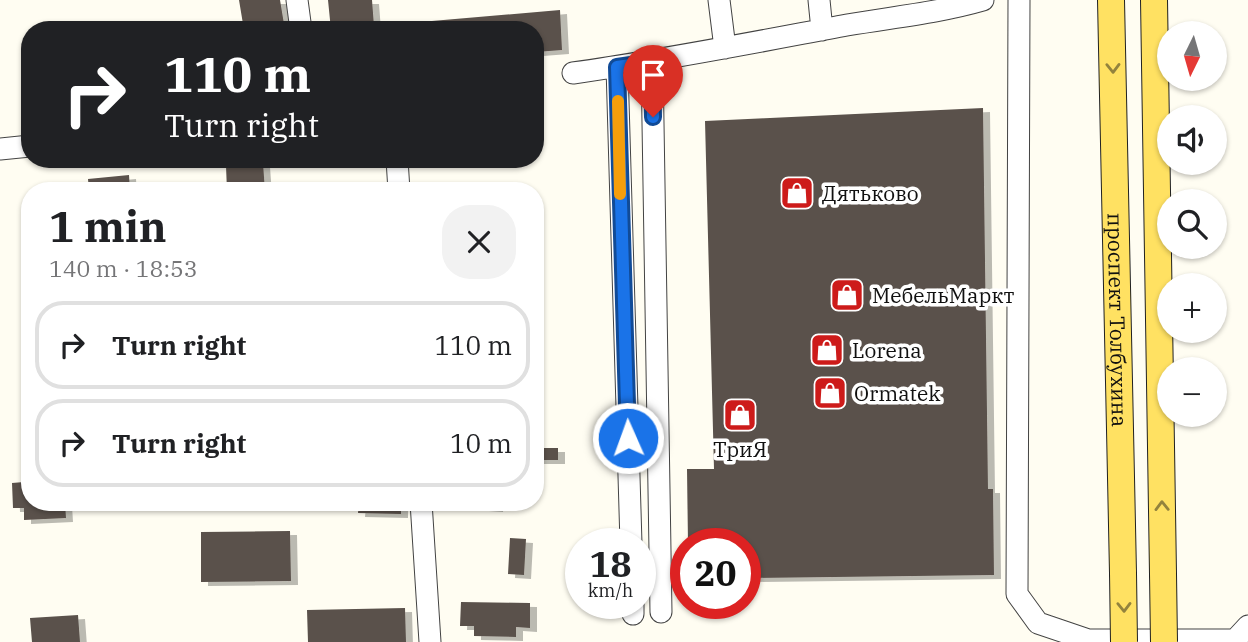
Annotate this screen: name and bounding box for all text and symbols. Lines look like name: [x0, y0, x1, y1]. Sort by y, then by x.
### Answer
north arrow: [1157, 21, 1227, 91]
map controls: [1157, 21, 1227, 427]
text: 110 m: [164, 42, 311, 105]
pin: [623, 45, 683, 117]
icon: right: [49, 49, 140, 140]
icon: arrive: [634, 56, 672, 94]
one-way arrow: [1105, 63, 1121, 74]
text: Turn right: [164, 104, 319, 146]
button: sound: [1157, 105, 1227, 175]
shop icon: Дятьково: [778, 174, 816, 212]
place label: Дятьково: [822, 179, 919, 207]
button: search: [1157, 189, 1227, 259]
text: 1 min: [49, 199, 167, 254]
button: close: [442, 205, 516, 279]
street label: проспект Толбухина: [1101, 213, 1134, 427]
text: 140 m · 18:53: [49, 253, 198, 283]
button: +: [1157, 273, 1227, 343]
shop icon: МебельМаркт: [828, 276, 866, 314]
place label: МебельМаркт: [872, 281, 1015, 309]
icon: right: [53, 326, 91, 364]
text: Turn right: [112, 328, 246, 362]
text: 110 m: [434, 328, 512, 362]
shop icon: Lorena: [808, 331, 846, 369]
place label: Lorena: [852, 336, 922, 364]
button: −: [1157, 357, 1227, 427]
shop icon: Ormatek: [811, 374, 849, 412]
place label: Ormatek: [854, 379, 941, 407]
shop icon: ТриЯ: [721, 396, 759, 434]
position arrow: [591, 401, 665, 475]
icon: right: [53, 424, 91, 462]
text: Turn right: [112, 426, 246, 460]
text: 10 m: [450, 426, 512, 460]
place label: ТриЯ: [713, 435, 767, 463]
one-way arrow: [1154, 500, 1170, 510]
speed limit sign: 20: [670, 528, 761, 619]
text: 18: [589, 541, 632, 587]
text: km/h: [588, 579, 633, 602]
one-way arrow: [1116, 602, 1131, 613]

